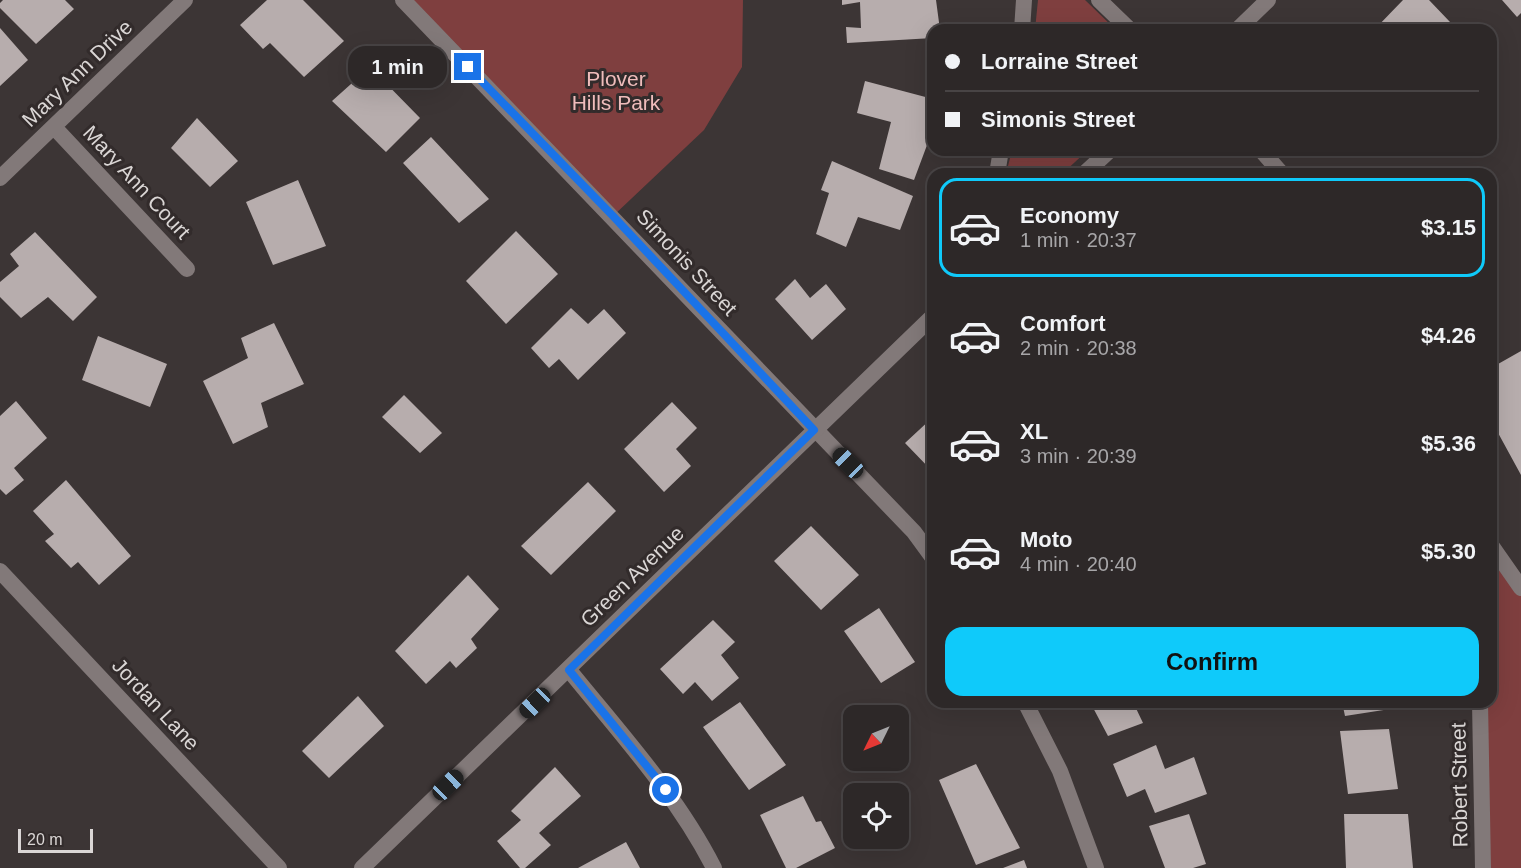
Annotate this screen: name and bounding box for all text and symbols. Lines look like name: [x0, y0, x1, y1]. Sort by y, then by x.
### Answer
street label: Mary Ann Drive: [17, 15, 137, 131]
callout: 1 min: [348, 46, 447, 88]
text: Lorraine Street: [981, 49, 1138, 74]
route end: [454, 53, 481, 80]
text: 1 min: [371, 56, 424, 78]
park label: Plover Hills Park: [572, 67, 661, 114]
text: Simonis Street: [981, 107, 1135, 132]
street label: Mary Ann Court: [79, 121, 195, 243]
icon: car: [948, 201, 1002, 255]
text: Economy: [1020, 203, 1119, 228]
street label: Simonis Street: [632, 204, 742, 320]
text: $3.15: [1421, 215, 1476, 240]
text: 1 min · 20:37: [1020, 229, 1137, 251]
icon: car: [948, 309, 1002, 363]
text: Comfort: [1020, 311, 1106, 336]
text: $4.26: [1421, 323, 1476, 348]
text: 2 min · 20:38: [1020, 337, 1137, 359]
icon: car: [948, 417, 1002, 471]
text: XL: [1020, 419, 1048, 444]
text: $5.36: [1421, 431, 1476, 456]
car: [829, 444, 867, 482]
text: 3 min · 20:39: [1020, 445, 1137, 467]
street label: Green Avenue: [576, 521, 688, 631]
icon: car: [948, 525, 1002, 579]
text: Moto: [1020, 527, 1073, 552]
text: $5.30: [1421, 539, 1476, 564]
text: 4 min · 20:40: [1020, 553, 1137, 575]
button: Confirm: [945, 627, 1479, 696]
street label: Jordan Lane: [108, 653, 204, 755]
car: [516, 684, 554, 722]
north arrow: [843, 705, 909, 771]
map controls: [843, 705, 909, 849]
street label: Robert Street: [1446, 722, 1472, 848]
car: [429, 766, 467, 804]
route start: [652, 776, 679, 803]
button: locate: [843, 783, 909, 849]
scale bar: [18, 826, 93, 854]
text: 20 m: [27, 831, 63, 848]

